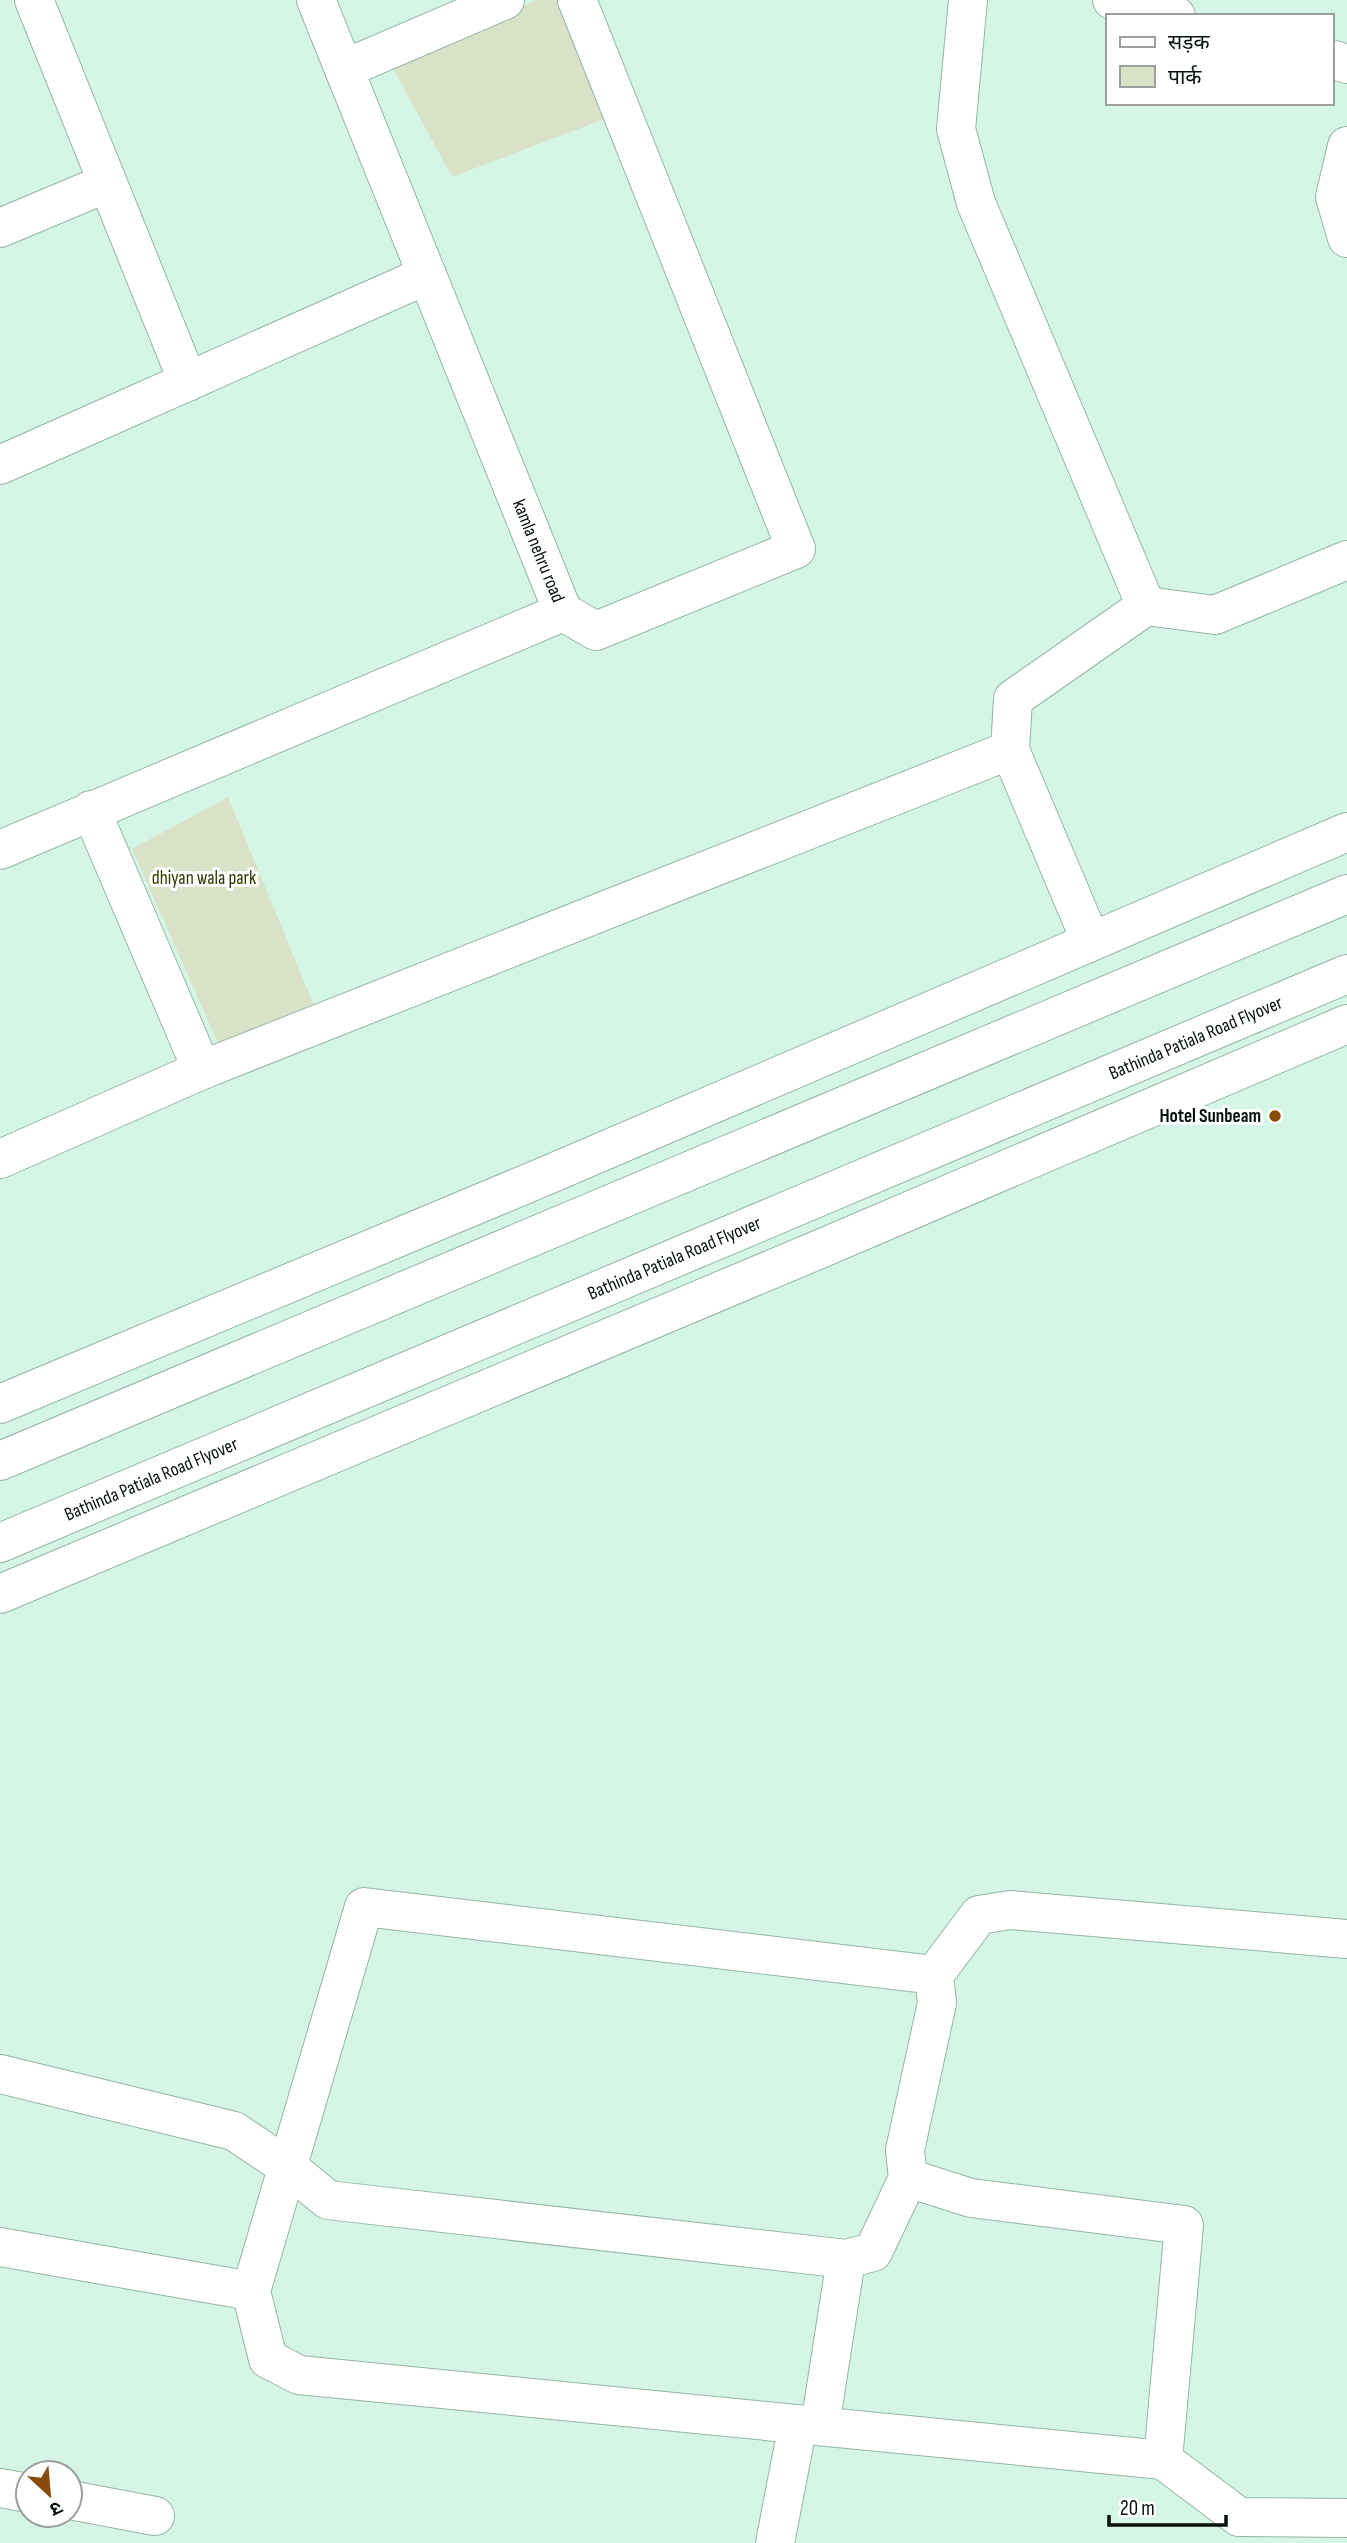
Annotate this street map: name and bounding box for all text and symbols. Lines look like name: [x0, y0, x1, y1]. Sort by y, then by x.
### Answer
legend: [1106, 14, 1333, 105]
text: सड़क: [1168, 30, 1210, 55]
text: पार्क: [1168, 65, 1202, 90]
street label: kamla nehru road: [507, 496, 569, 606]
park label: dhiyan wala park: [152, 867, 257, 890]
street label: Bathinda Patiala Road Flyover: [1105, 991, 1286, 1085]
place label: Hotel Sunbeam: [1159, 1105, 1261, 1128]
marker: Hotel Sunbeam: [1267, 1108, 1283, 1124]
street label: Bathinda Patiala Road Flyover: [584, 1211, 765, 1305]
street label: Bathinda Patiala Road Flyover: [61, 1432, 242, 1526]
north arrow: [14, 2459, 84, 2529]
scale bar: [1109, 2484, 1226, 2528]
text: उ: [45, 2495, 66, 2521]
text: 20 m: [1120, 2496, 1155, 2521]

